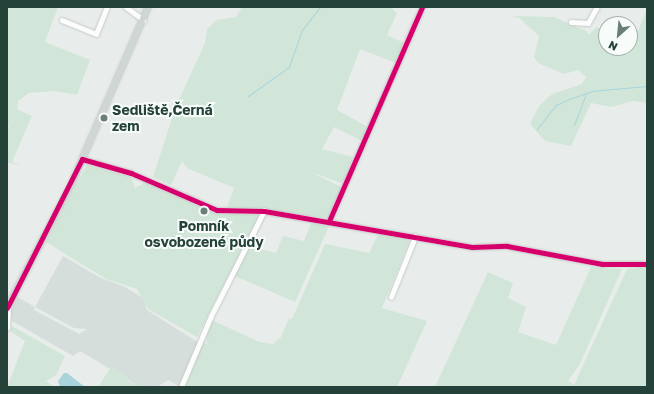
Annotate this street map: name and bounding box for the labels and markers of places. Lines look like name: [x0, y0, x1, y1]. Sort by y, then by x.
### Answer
place label: Sedliště,Černá zem: [112, 102, 213, 134]
marker: Sedliště,Černá zem: [99, 113, 109, 123]
marker: Pomník osvobozené půdy: [199, 206, 209, 216]
place label: Pomník osvobozené půdy: [144, 218, 264, 250]

